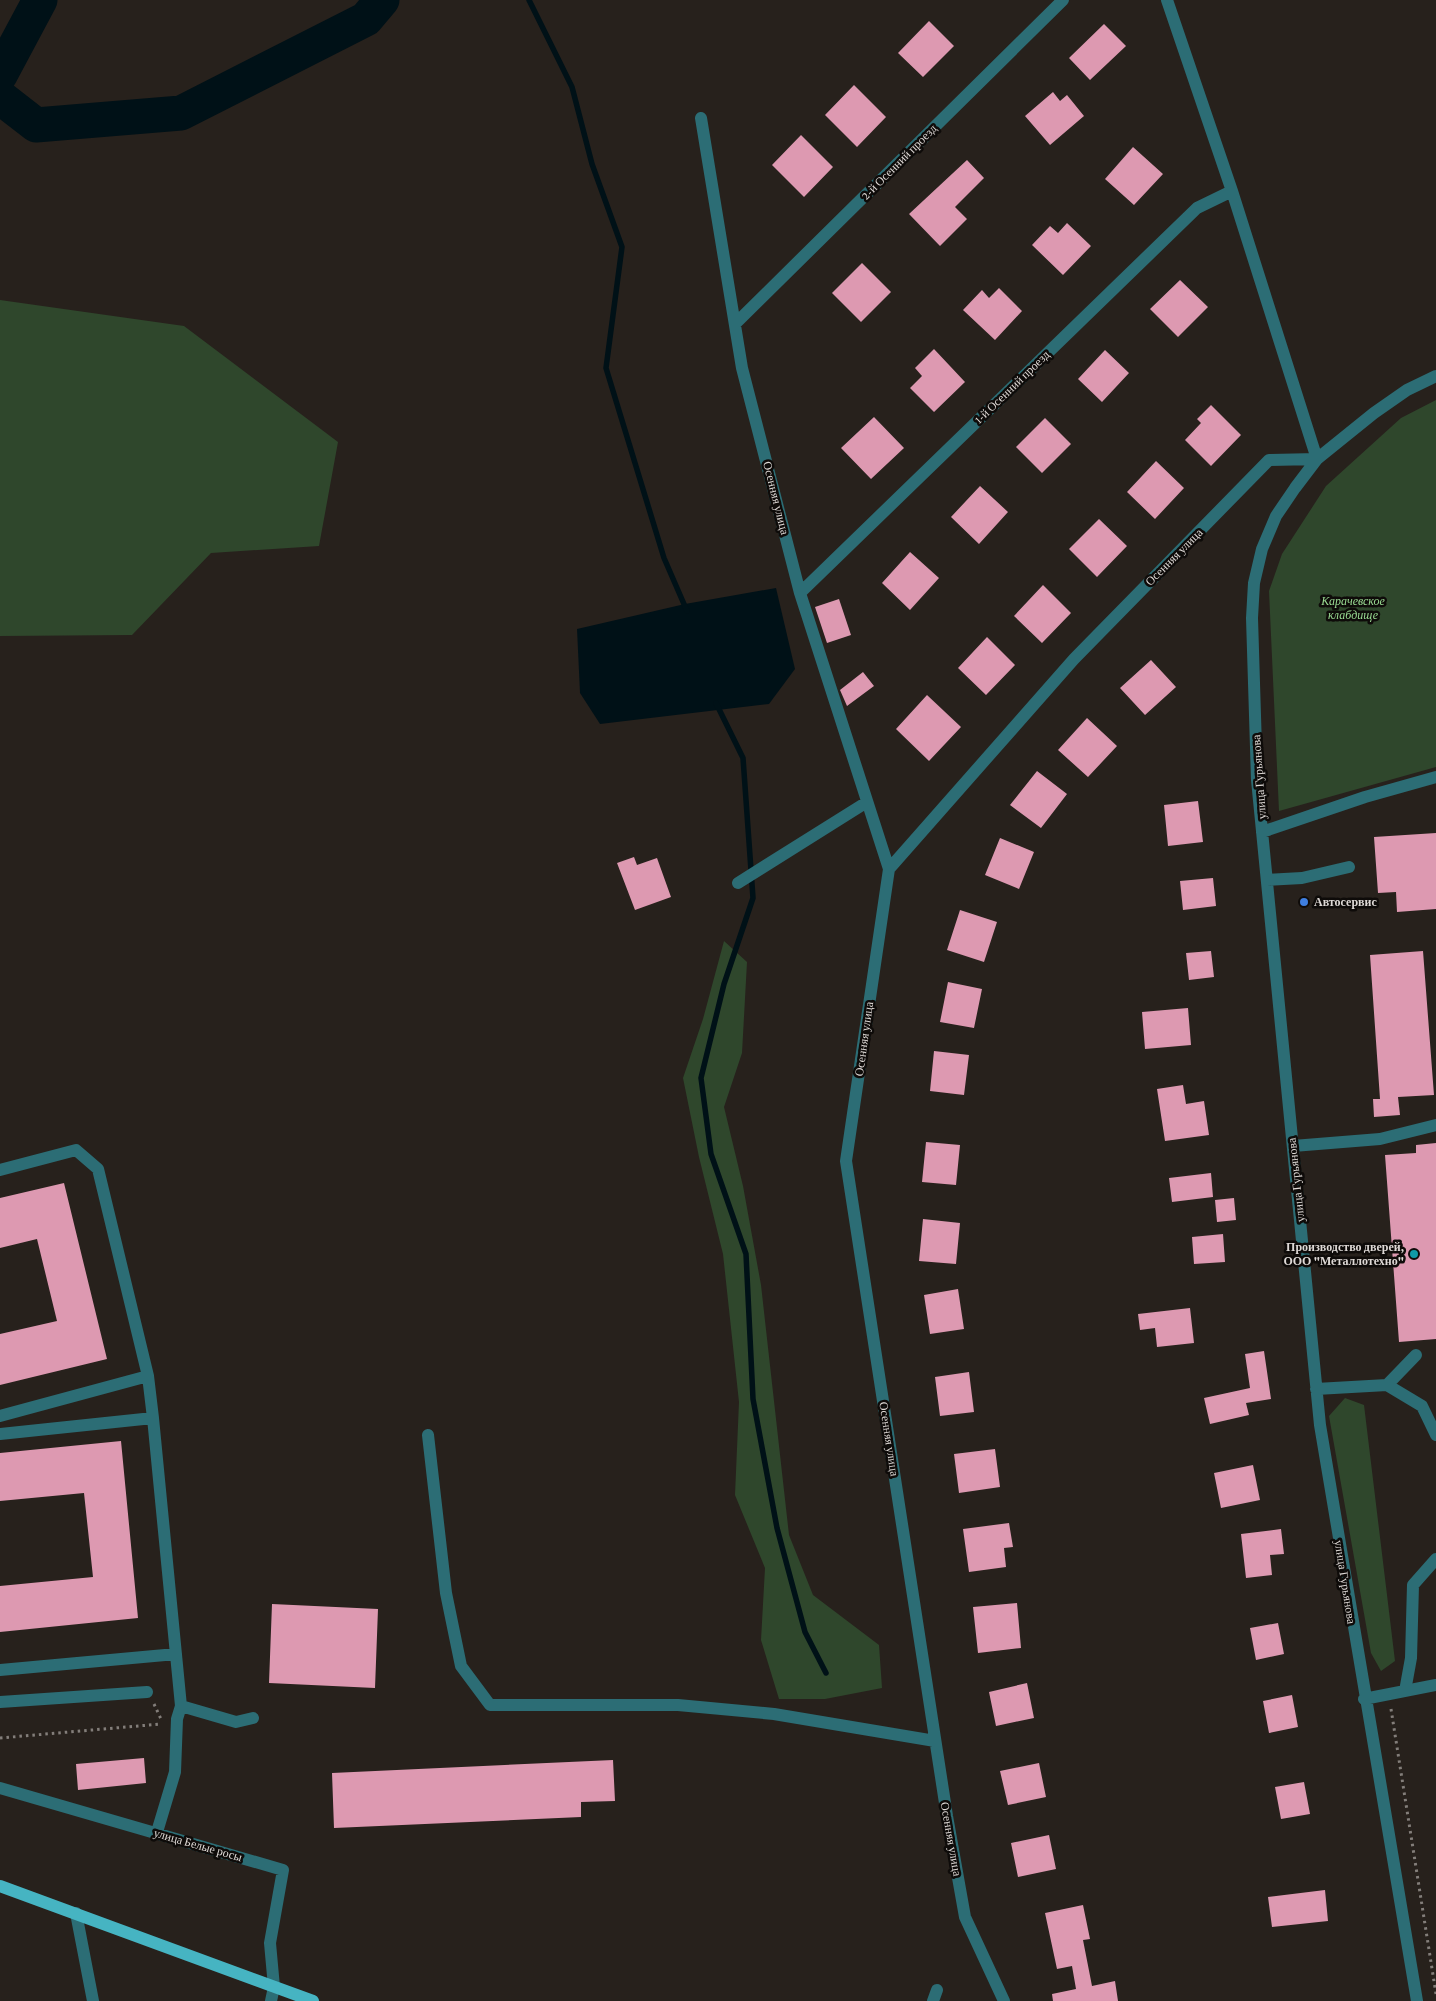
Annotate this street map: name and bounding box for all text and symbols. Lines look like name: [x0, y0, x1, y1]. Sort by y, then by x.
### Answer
street label: 2-й Осенний проезд: [858, 121, 940, 203]
street label: 1-й Осенний проезд: [971, 348, 1053, 426]
street label: Осенняя улица: [760, 460, 792, 537]
street label: Осенняя улица: [1142, 525, 1206, 589]
park label: Карачевское клабдище: [1320, 594, 1386, 622]
street label: улица Гурьянова: [1249, 734, 1269, 820]
place label: Автосервис: [1314, 895, 1377, 909]
marker: Автосервис: [1298, 896, 1310, 908]
street label: Осенняя улица: [852, 1000, 876, 1077]
street label: улица Гурьянова: [1285, 1137, 1307, 1223]
place label: Производство дверей, ООО "Металлотехно": [1283, 1240, 1404, 1268]
marker: Производство дверей, ООО "Металлотехно": [1408, 1248, 1420, 1260]
street label: Осенняя улица: [876, 1401, 902, 1478]
street label: улица Гурьянова: [1331, 1539, 1359, 1626]
street label: Осенняя улица: [938, 1801, 965, 1878]
street label: улица Белые росы: [152, 1826, 244, 1864]

